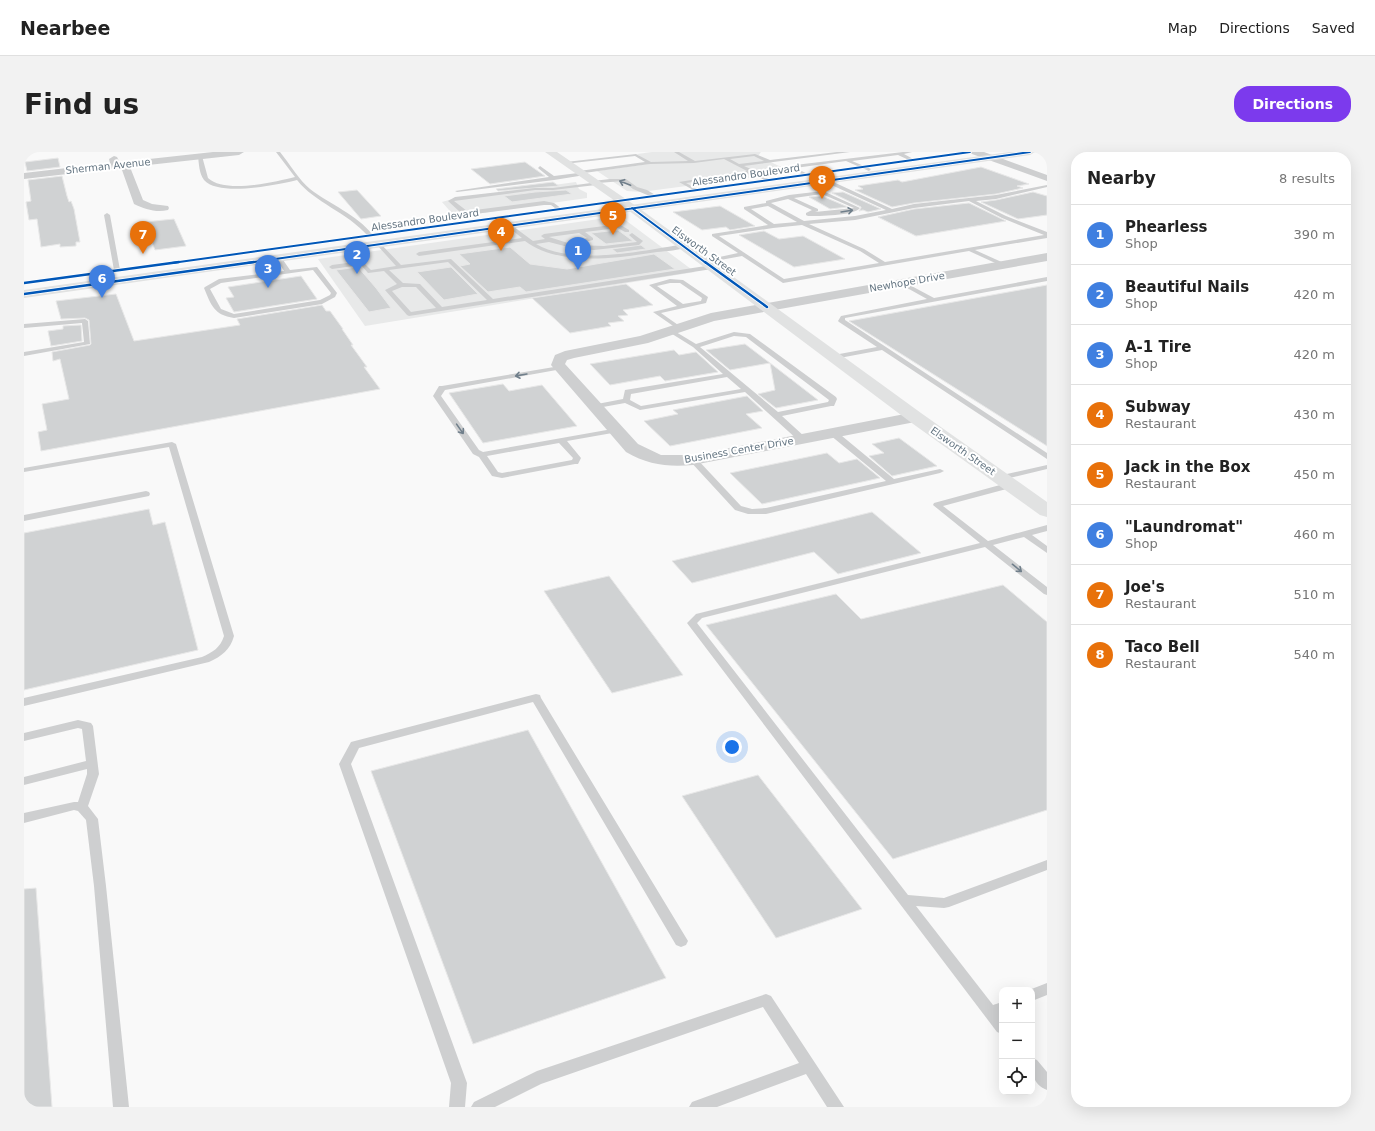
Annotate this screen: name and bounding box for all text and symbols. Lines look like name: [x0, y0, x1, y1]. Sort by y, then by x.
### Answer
text: Nearbee: [20, 17, 110, 39]
text: Map: [1168, 20, 1197, 36]
text: Directions: [1219, 20, 1290, 36]
text: Saved: [1312, 20, 1355, 36]
button: Directions: [1234, 86, 1351, 122]
text: Find us: [24, 88, 139, 121]
street label: Sherman Avenue: [65, 156, 151, 176]
street label: Alessandro Boulevard: [691, 162, 801, 188]
pin: 8: [809, 166, 835, 199]
text: Nearby: [1087, 168, 1156, 188]
text: 8 results: [1279, 171, 1335, 186]
one-way arrow: [619, 178, 631, 186]
pin: 5: [600, 202, 626, 235]
street label: Alessandro Boulevard: [370, 207, 480, 233]
one-way arrow: [840, 207, 853, 215]
pin: 4: [488, 218, 514, 251]
text: Phearless: [1125, 218, 1208, 236]
pin: 7: [130, 221, 156, 254]
street label: Elsworth Street: [670, 224, 738, 278]
text: 1: [1095, 227, 1105, 242]
text: 390 m: [1293, 227, 1335, 242]
text: Shop: [1125, 236, 1158, 251]
pin: 1: [565, 237, 591, 270]
pin: 2: [344, 241, 370, 274]
pin: 3: [255, 255, 281, 288]
pin: 6: [89, 265, 115, 298]
street label: Newhope Drive: [868, 270, 946, 294]
text: Beautiful Nails: [1125, 278, 1249, 296]
text: 2: [1095, 287, 1105, 302]
text: 420 m: [1293, 287, 1335, 302]
text: Shop: [1125, 296, 1158, 311]
text: A-1 Tire: [1125, 338, 1191, 356]
text: 3: [1095, 347, 1105, 362]
text: 420 m: [1293, 347, 1335, 362]
text: Shop: [1125, 356, 1158, 371]
one-way arrow: [515, 371, 528, 379]
text: Subway: [1125, 398, 1191, 416]
text: 4: [1095, 407, 1105, 422]
text: 430 m: [1293, 407, 1335, 422]
text: Restaurant: [1125, 416, 1196, 431]
one-way arrow: [456, 423, 464, 434]
street label: Elsworth Street: [928, 425, 998, 477]
street label: Business Center Drive: [683, 435, 795, 465]
text: Jack in the Box: [1125, 458, 1251, 476]
text: 5: [1095, 467, 1105, 482]
text: 450 m: [1293, 467, 1335, 482]
text: Restaurant: [1125, 476, 1196, 491]
text: "Laundromat": [1125, 518, 1243, 536]
text: 6: [1095, 527, 1105, 542]
text: 460 m: [1293, 527, 1335, 542]
text: Shop: [1125, 536, 1158, 551]
one-way arrow: [1012, 564, 1023, 573]
text: Joe's: [1125, 578, 1165, 596]
text: 7: [1095, 587, 1105, 602]
text: 510 m: [1293, 587, 1335, 602]
text: Restaurant: [1125, 596, 1196, 611]
text: Taco Bell: [1125, 638, 1200, 656]
text: 8: [1095, 647, 1105, 662]
text: 540 m: [1293, 647, 1335, 662]
text: Restaurant: [1125, 656, 1196, 671]
your location: [722, 737, 742, 757]
map controls: [999, 987, 1035, 1095]
button: +: [999, 987, 1035, 1023]
button: −: [999, 1023, 1035, 1059]
button: locate: [999, 1059, 1035, 1095]

